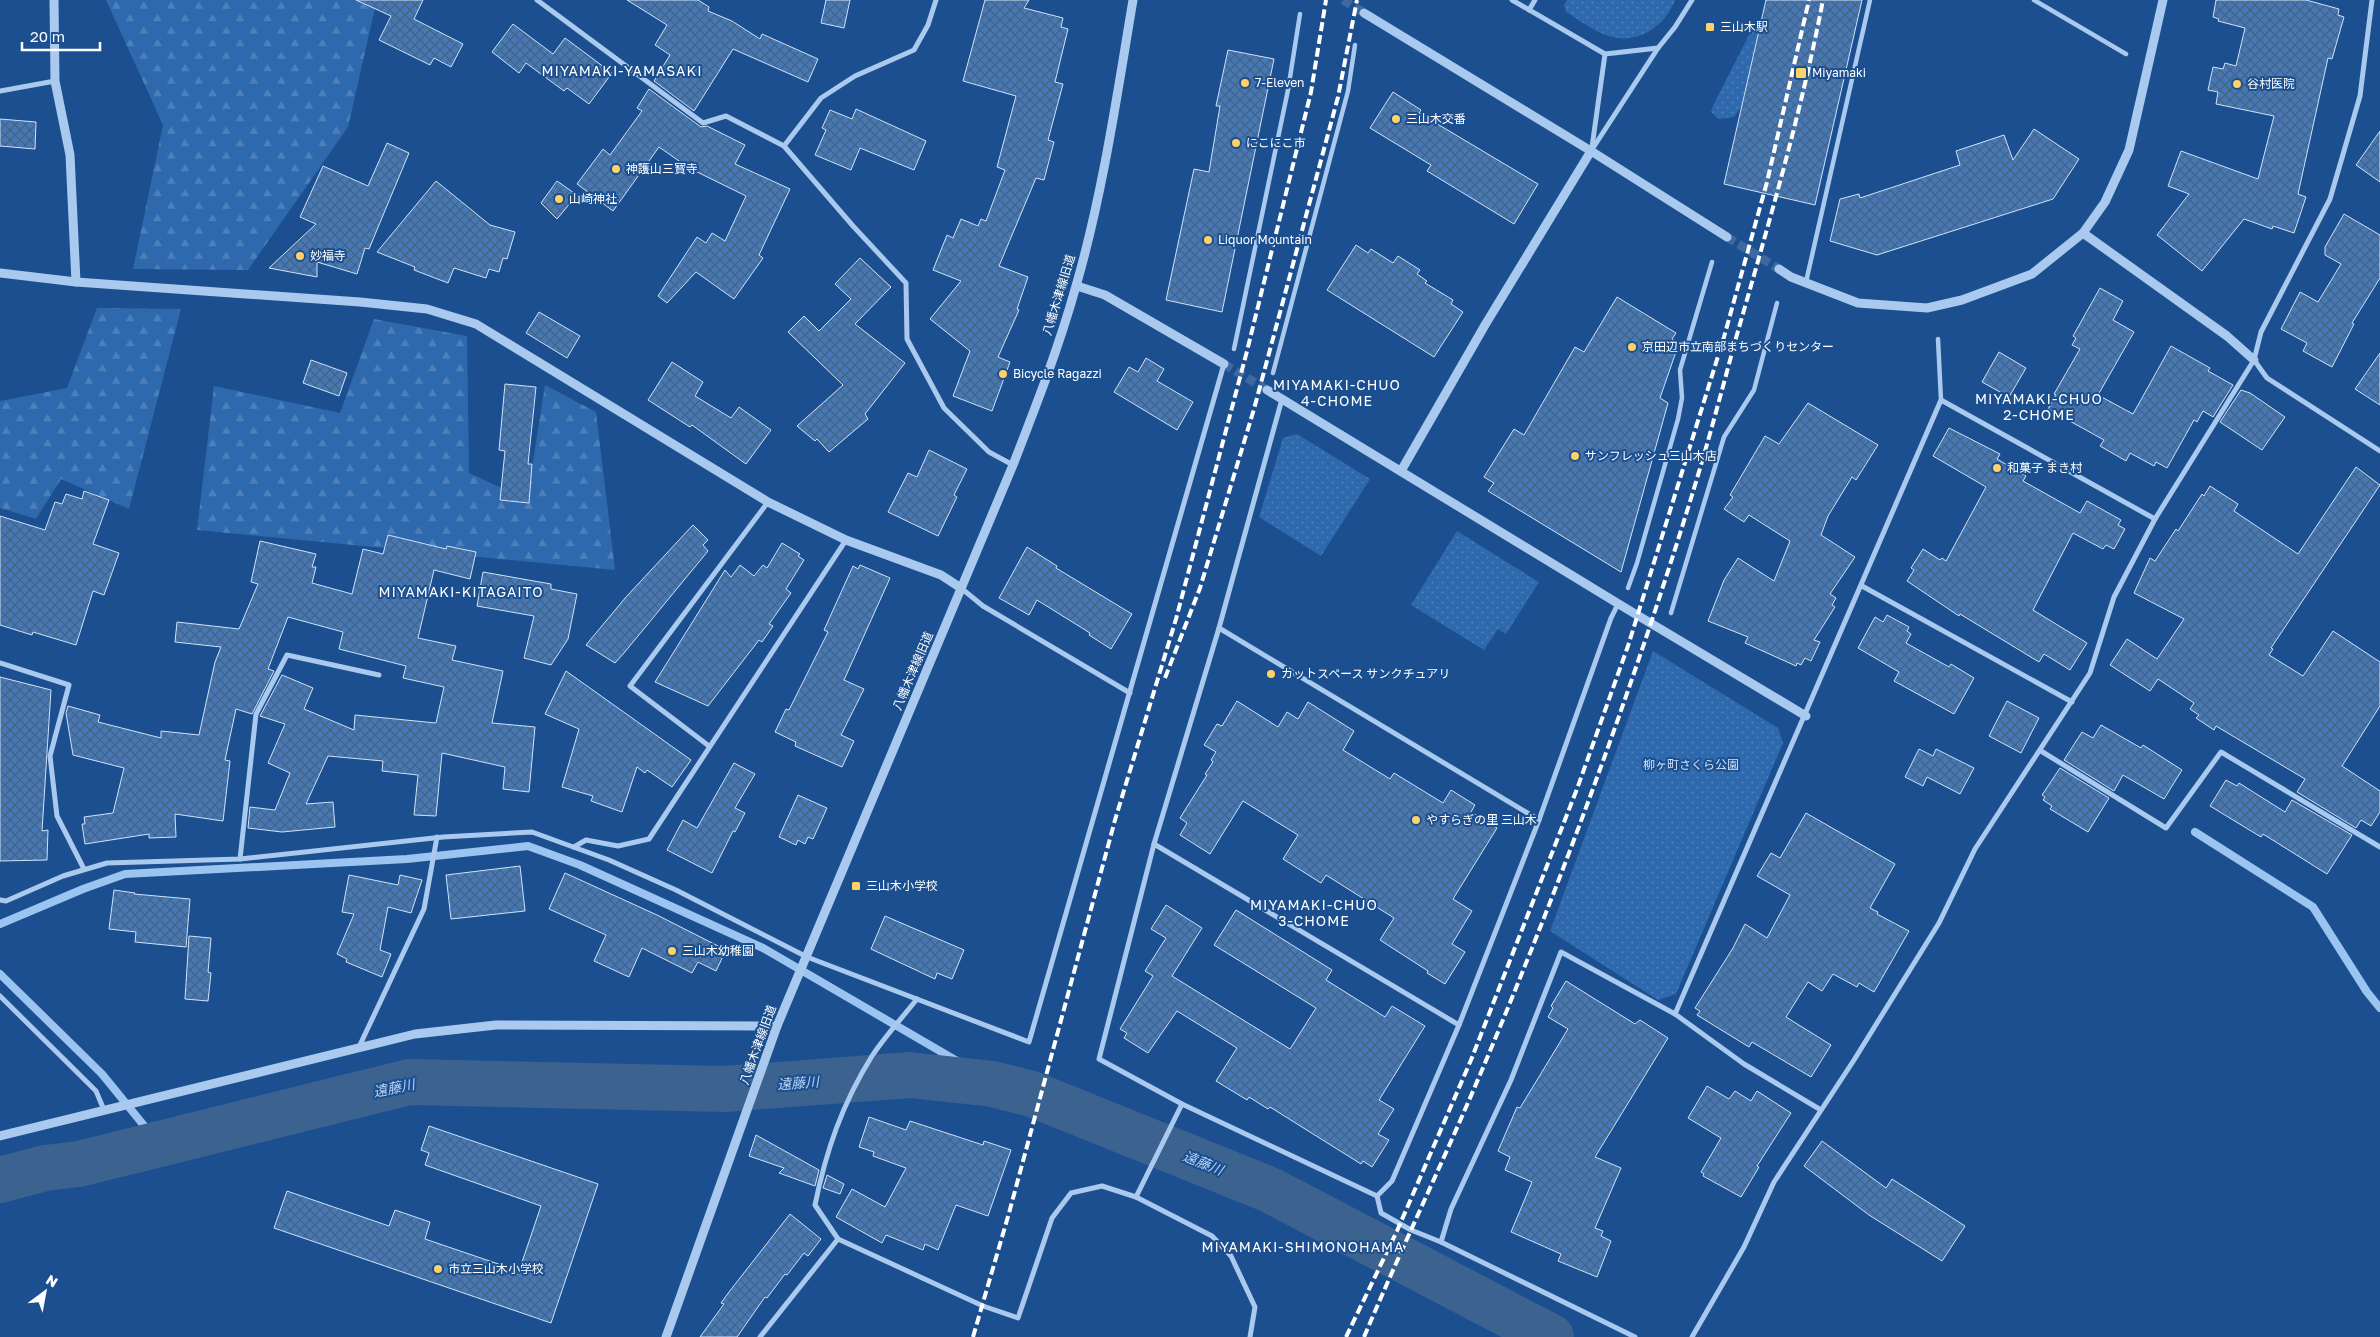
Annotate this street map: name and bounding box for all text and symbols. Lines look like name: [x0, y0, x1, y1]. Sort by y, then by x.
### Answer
place label: 三山木駅: [1720, 19, 1768, 34]
scale bar: [22, 20, 100, 52]
marker: 三山木駅: [1704, 21, 1716, 33]
text: 20 m: [30, 27, 65, 45]
district label: MIYAMAKI-YAMASAKI: [541, 62, 703, 79]
place label: Miyamaki: [1812, 65, 1866, 80]
marker: Miyamaki: [1794, 66, 1808, 80]
place label: 7-Eleven: [1255, 75, 1305, 90]
place label: 谷村医院: [2247, 76, 2295, 91]
marker: 7-Eleven: [1239, 77, 1251, 89]
marker: 谷村医院: [2231, 78, 2243, 90]
place label: 三山木交番: [1406, 111, 1466, 126]
marker: 三山木交番: [1390, 113, 1402, 125]
place label: にこにこ市: [1246, 135, 1306, 150]
marker: にこにこ市: [1230, 137, 1242, 149]
place label: 神護山三寳寺: [626, 161, 698, 176]
marker: 神護山三寳寺: [610, 163, 622, 175]
place label: 山崎神社: [569, 191, 617, 206]
marker: 山崎神社: [553, 193, 565, 205]
place label: Liquor Mountain: [1218, 232, 1312, 247]
marker: Liquor Mountain: [1202, 234, 1214, 246]
place label: 妙福寺: [310, 248, 346, 263]
marker: 妙福寺: [294, 250, 306, 262]
street label: 八幡木津線旧道: [1039, 252, 1078, 337]
place label: 京田辺市立南部まちづくりセンター: [1642, 339, 1834, 354]
marker: 京田辺市立南部まちづくりセンター: [1626, 341, 1638, 353]
place label: Bicycle Ragazzi: [1013, 366, 1102, 381]
marker: Bicycle Ragazzi: [997, 368, 1009, 380]
district label: MIYAMAKI-CHUO 4-CHOME: [1273, 376, 1401, 409]
district label: MIYAMAKI-CHUO 2-CHOME: [1975, 390, 2103, 423]
place label: サンフレッシュ三山木店: [1585, 448, 1717, 463]
marker: サンフレッシュ三山木店: [1569, 450, 1581, 462]
place label: 和菓子 まき村: [2007, 460, 2083, 475]
marker: 和菓子 まき村: [1991, 462, 2003, 474]
district label: MIYAMAKI-KITAGAITO: [378, 583, 544, 600]
street label: 八幡木津線旧道: [889, 629, 936, 712]
place label: カットスペース サンクチュアリ: [1281, 666, 1450, 681]
marker: カットスペース サンクチュアリ: [1265, 668, 1277, 680]
park label: 柳ヶ町さくら公園: [1643, 757, 1739, 772]
place label: やすらぎの里 三山木: [1426, 812, 1537, 827]
marker: やすらぎの里 三山木: [1410, 814, 1422, 826]
place label: 三山木小学校: [866, 878, 938, 893]
marker: 三山木小学校: [850, 880, 862, 892]
district label: MIYAMAKI-CHUO 3-CHOME: [1250, 896, 1378, 929]
place label: 三山木幼稚園: [682, 943, 754, 958]
marker: 三山木幼稚園: [666, 945, 678, 957]
street label: 八幡木津線旧道: [736, 1003, 779, 1087]
water label: 遠藤川: [776, 1072, 822, 1092]
water label: 遠藤川: [372, 1075, 418, 1100]
water label: 遠藤川: [1181, 1147, 1228, 1179]
district label: MIYAMAKI-SHIMONOHAMA: [1201, 1238, 1405, 1255]
place label: 市立三山木小学校: [448, 1261, 544, 1276]
marker: 市立三山木小学校: [432, 1263, 444, 1275]
north arrow: [20, 1267, 70, 1317]
text: N: [43, 1271, 61, 1291]

